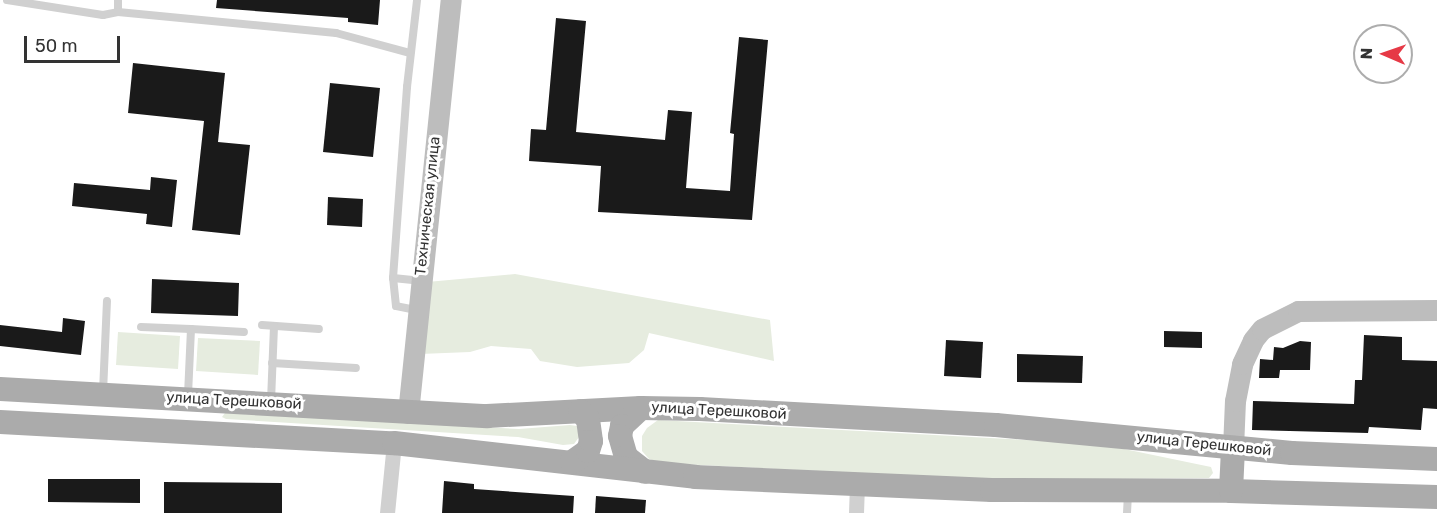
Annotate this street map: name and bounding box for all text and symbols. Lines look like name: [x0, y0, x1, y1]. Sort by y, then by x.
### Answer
scale bar: [27, 24, 123, 62]
north arrow: [1353, 24, 1413, 84]
text: 50 m: [35, 35, 78, 57]
text: N: [1357, 47, 1376, 60]
street label: Техническая улица: [412, 136, 444, 276]
street label: улица Терешковой: [166, 388, 302, 414]
street label: улица Терешковой: [651, 398, 787, 424]
street label: улица Терешковой: [1136, 428, 1272, 460]

